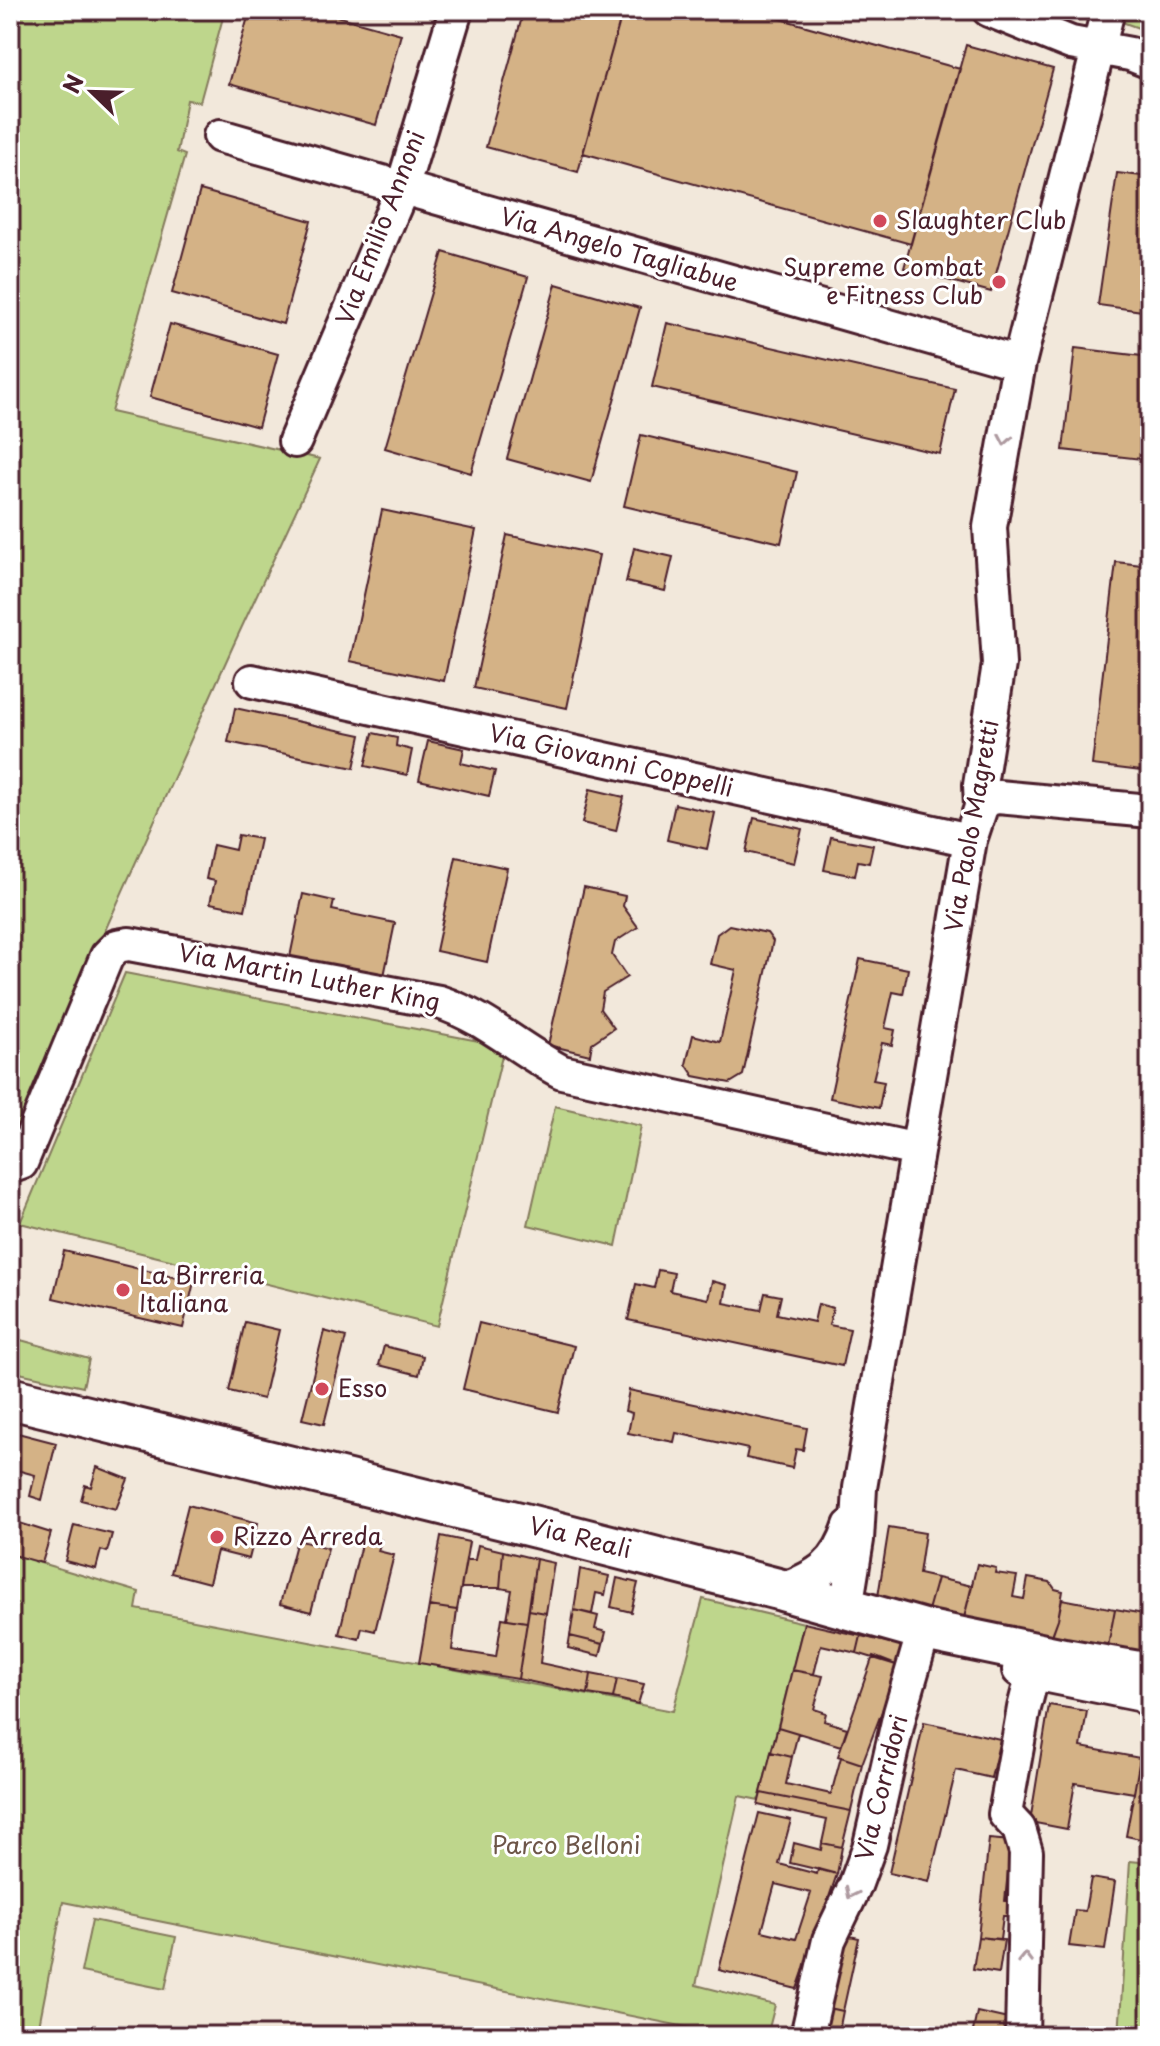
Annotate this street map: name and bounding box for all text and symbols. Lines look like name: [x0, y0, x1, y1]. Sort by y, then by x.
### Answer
north arrow: [52, 52, 132, 132]
text: N: [54, 69, 91, 98]
street label: Via Emilio Annoni: [325, 125, 433, 330]
street label: Via Angelo Tagliabue: [496, 197, 743, 299]
place label: Slaughter Club: [896, 201, 1066, 237]
marker: Slaughter Club: [871, 212, 889, 230]
place label: Supreme Combat e Fitness Club: [783, 248, 983, 312]
marker: Supreme Combat e Fitness Club: [990, 273, 1008, 291]
one-way arrow: [998, 433, 1015, 447]
street label: Via Giovanni Coppelli: [486, 713, 737, 805]
street label: Via Paolo Magretti: [934, 717, 1006, 935]
street label: Via Martin Luther King: [175, 933, 443, 1019]
place label: La Birreria Italiana: [139, 1256, 264, 1320]
marker: La Birreria Italiana: [114, 1281, 132, 1299]
place label: Esso: [338, 1369, 387, 1405]
marker: Esso: [313, 1380, 331, 1398]
street label: Via Reali: [526, 1506, 635, 1566]
place label: Rizzo Arreda: [233, 1517, 383, 1553]
marker: Rizzo Arreda: [208, 1528, 226, 1546]
street label: Via Corridori: [845, 1711, 916, 1864]
park label: Parco Belloni: [492, 1826, 640, 1862]
one-way arrow: [845, 1885, 861, 1899]
one-way arrow: [1016, 1951, 1034, 1964]

